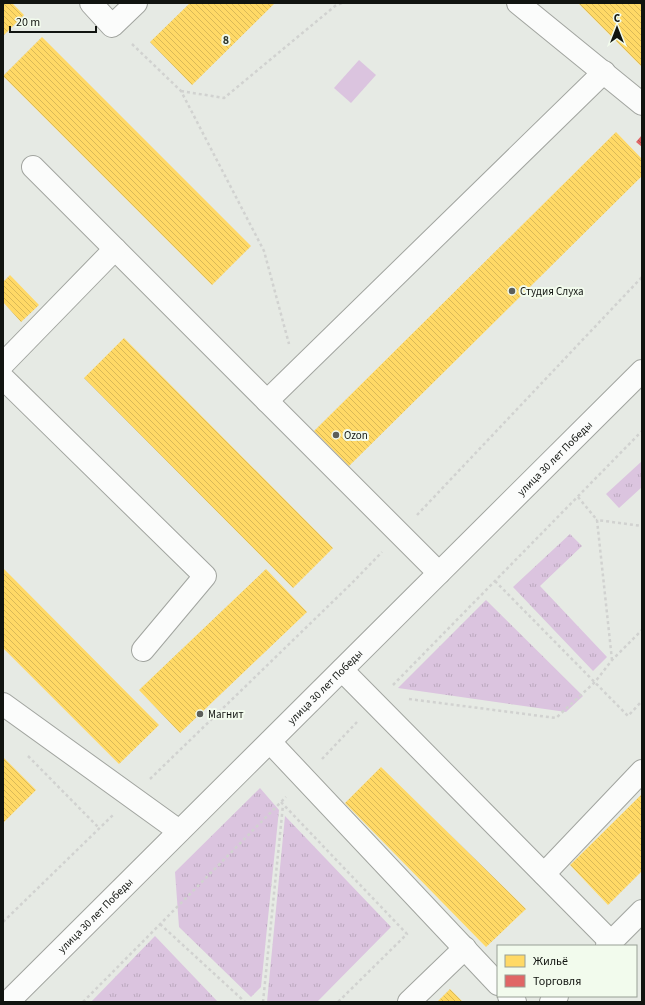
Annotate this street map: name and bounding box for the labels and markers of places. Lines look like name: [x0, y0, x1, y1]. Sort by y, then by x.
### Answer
place label: Студия Слуха: [520, 284, 584, 299]
marker: Студия Слуха: [507, 286, 517, 296]
place label: Ozon: [344, 428, 368, 443]
marker: Ozon: [331, 430, 341, 440]
place label: Магнит: [208, 707, 244, 722]
marker: Магнит: [195, 709, 205, 719]

